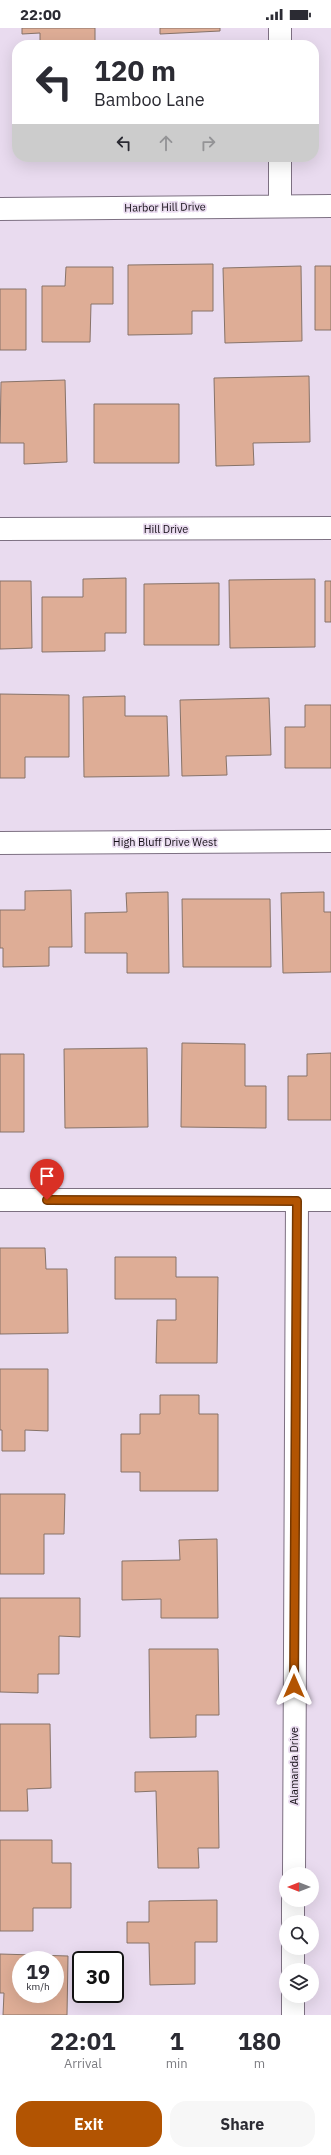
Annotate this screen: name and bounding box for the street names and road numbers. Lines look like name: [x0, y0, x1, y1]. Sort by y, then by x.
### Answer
street label: Harbor Hill Drive: [124, 199, 206, 215]
street label: Hill Drive: [144, 522, 188, 536]
street label: High Bluff Drive West: [113, 835, 217, 849]
street label: Alamanda Drive: [287, 1727, 301, 1805]

